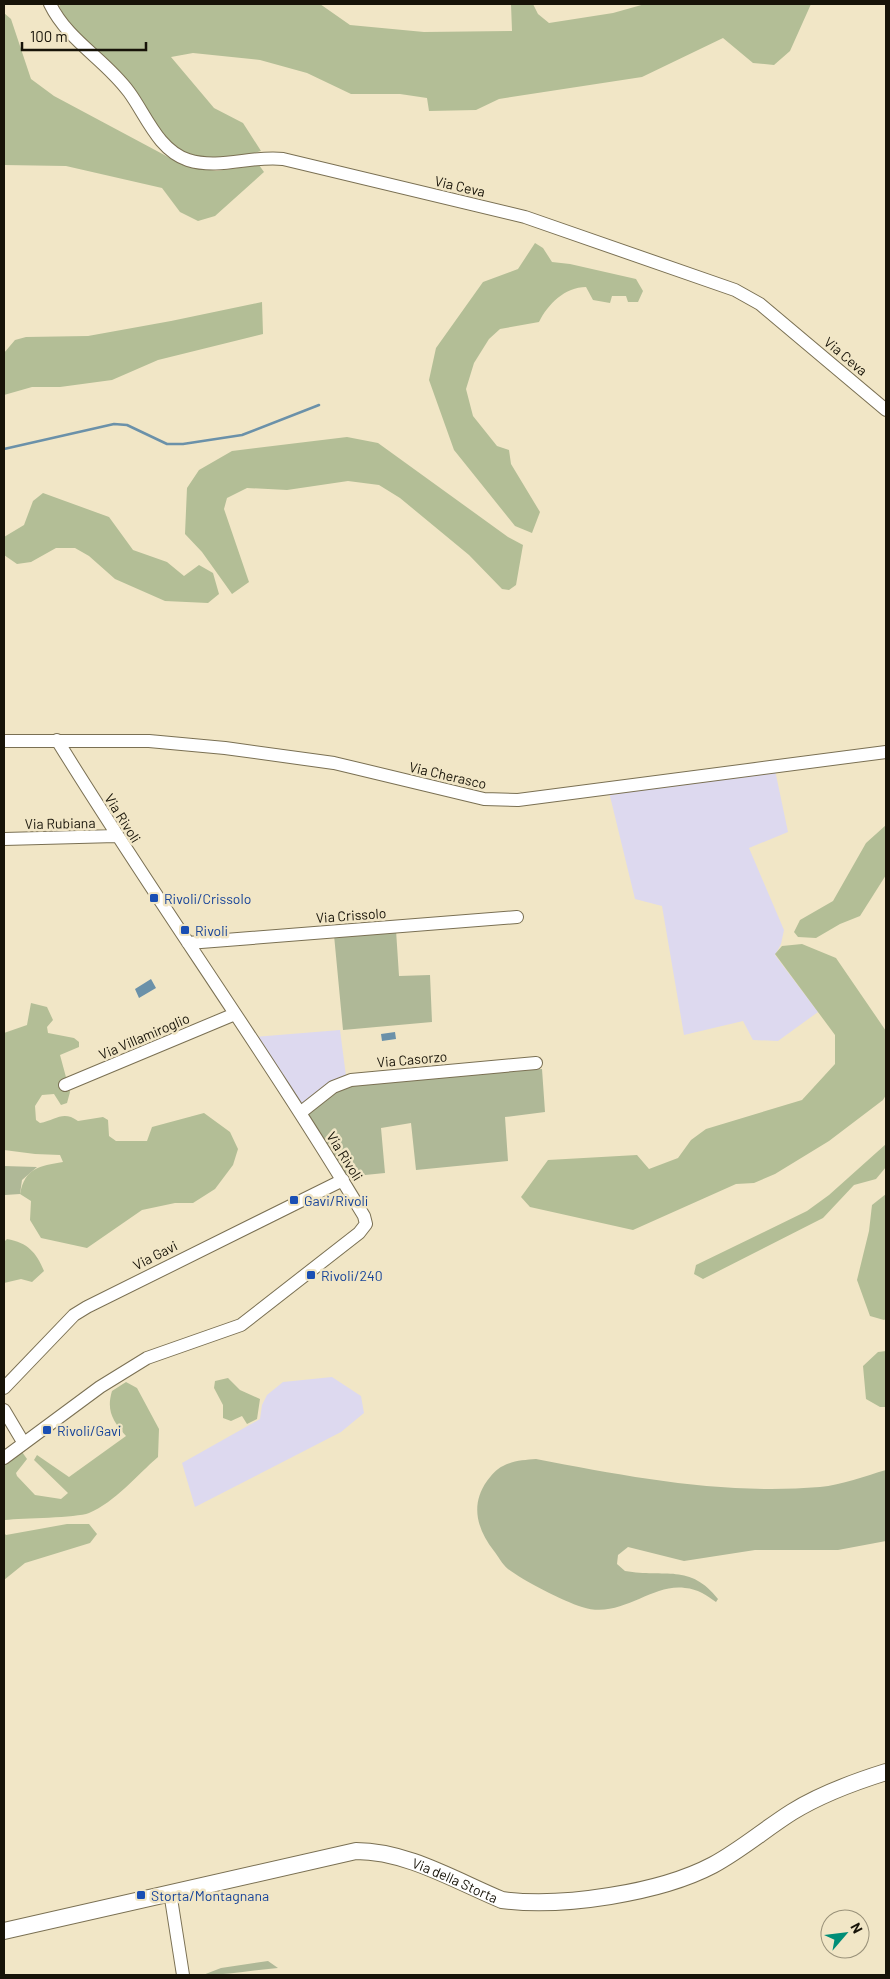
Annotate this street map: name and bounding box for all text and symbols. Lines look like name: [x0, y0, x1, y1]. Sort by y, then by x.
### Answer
scale bar: [22, 20, 146, 52]
text: 100 m: [30, 27, 68, 45]
street label: Via Ceva: [433, 172, 487, 200]
street label: Via Ceva: [821, 333, 871, 379]
street label: Via Cherasco: [408, 758, 488, 792]
street label: Via Rivoli: [101, 790, 145, 846]
street label: Via Rubiana: [24, 814, 96, 832]
place label: Rivoli/Crissolo: [164, 890, 251, 907]
marker: Rivoli/Crissolo: [148, 892, 160, 904]
street label: Via Crissolo: [315, 904, 387, 926]
place label: Rivoli: [195, 922, 228, 939]
marker: Rivoli: [179, 924, 191, 936]
street label: Via Villamiroglio: [96, 1009, 192, 1063]
street label: Via Casorzo: [376, 1047, 448, 1071]
street label: Via Rivoli: [323, 1128, 367, 1184]
place label: Gavi/Rivoli: [304, 1192, 368, 1209]
marker: Gavi/Rivoli: [288, 1194, 300, 1206]
street label: Via Gavi: [130, 1237, 180, 1273]
place label: Rivoli/240: [321, 1267, 383, 1284]
marker: Rivoli/240: [305, 1269, 317, 1281]
place label: Rivoli/Gavi: [57, 1422, 121, 1439]
marker: Rivoli/Gavi: [41, 1424, 53, 1436]
street label: Via della Storta: [410, 1854, 501, 1906]
place label: Storta/Montagnana: [151, 1887, 269, 1904]
marker: Storta/Montagnana: [135, 1889, 147, 1901]
north arrow: [820, 1909, 870, 1959]
text: N: [847, 1920, 867, 1936]

